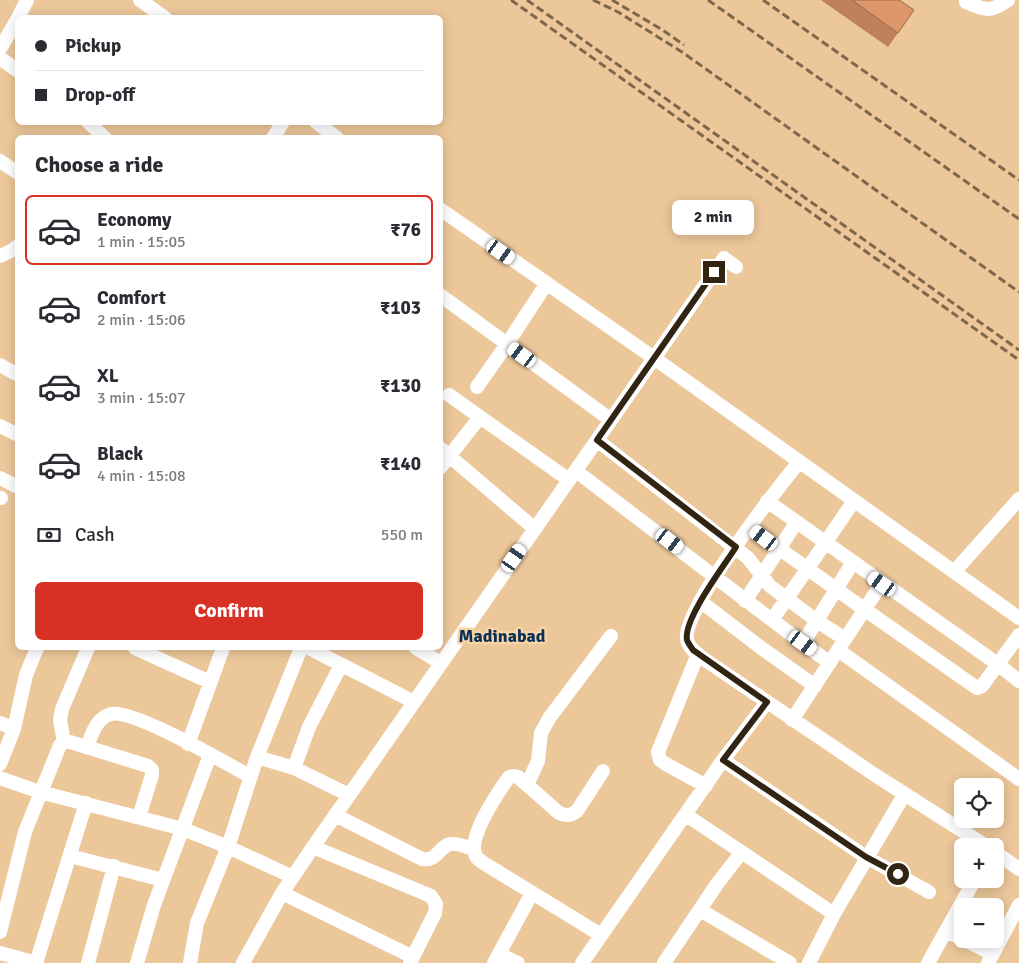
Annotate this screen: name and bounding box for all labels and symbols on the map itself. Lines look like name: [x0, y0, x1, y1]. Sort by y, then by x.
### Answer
callout: 2 min: [673, 200, 755, 234]
car: [484, 237, 517, 267]
route end: [703, 261, 725, 283]
car: [505, 340, 538, 370]
car: [747, 523, 780, 553]
car: [653, 526, 686, 556]
car: [499, 541, 528, 575]
car: [865, 569, 898, 599]
district label: Madinabad: [459, 625, 546, 647]
car: [786, 628, 819, 658]
route start: [887, 863, 909, 885]

